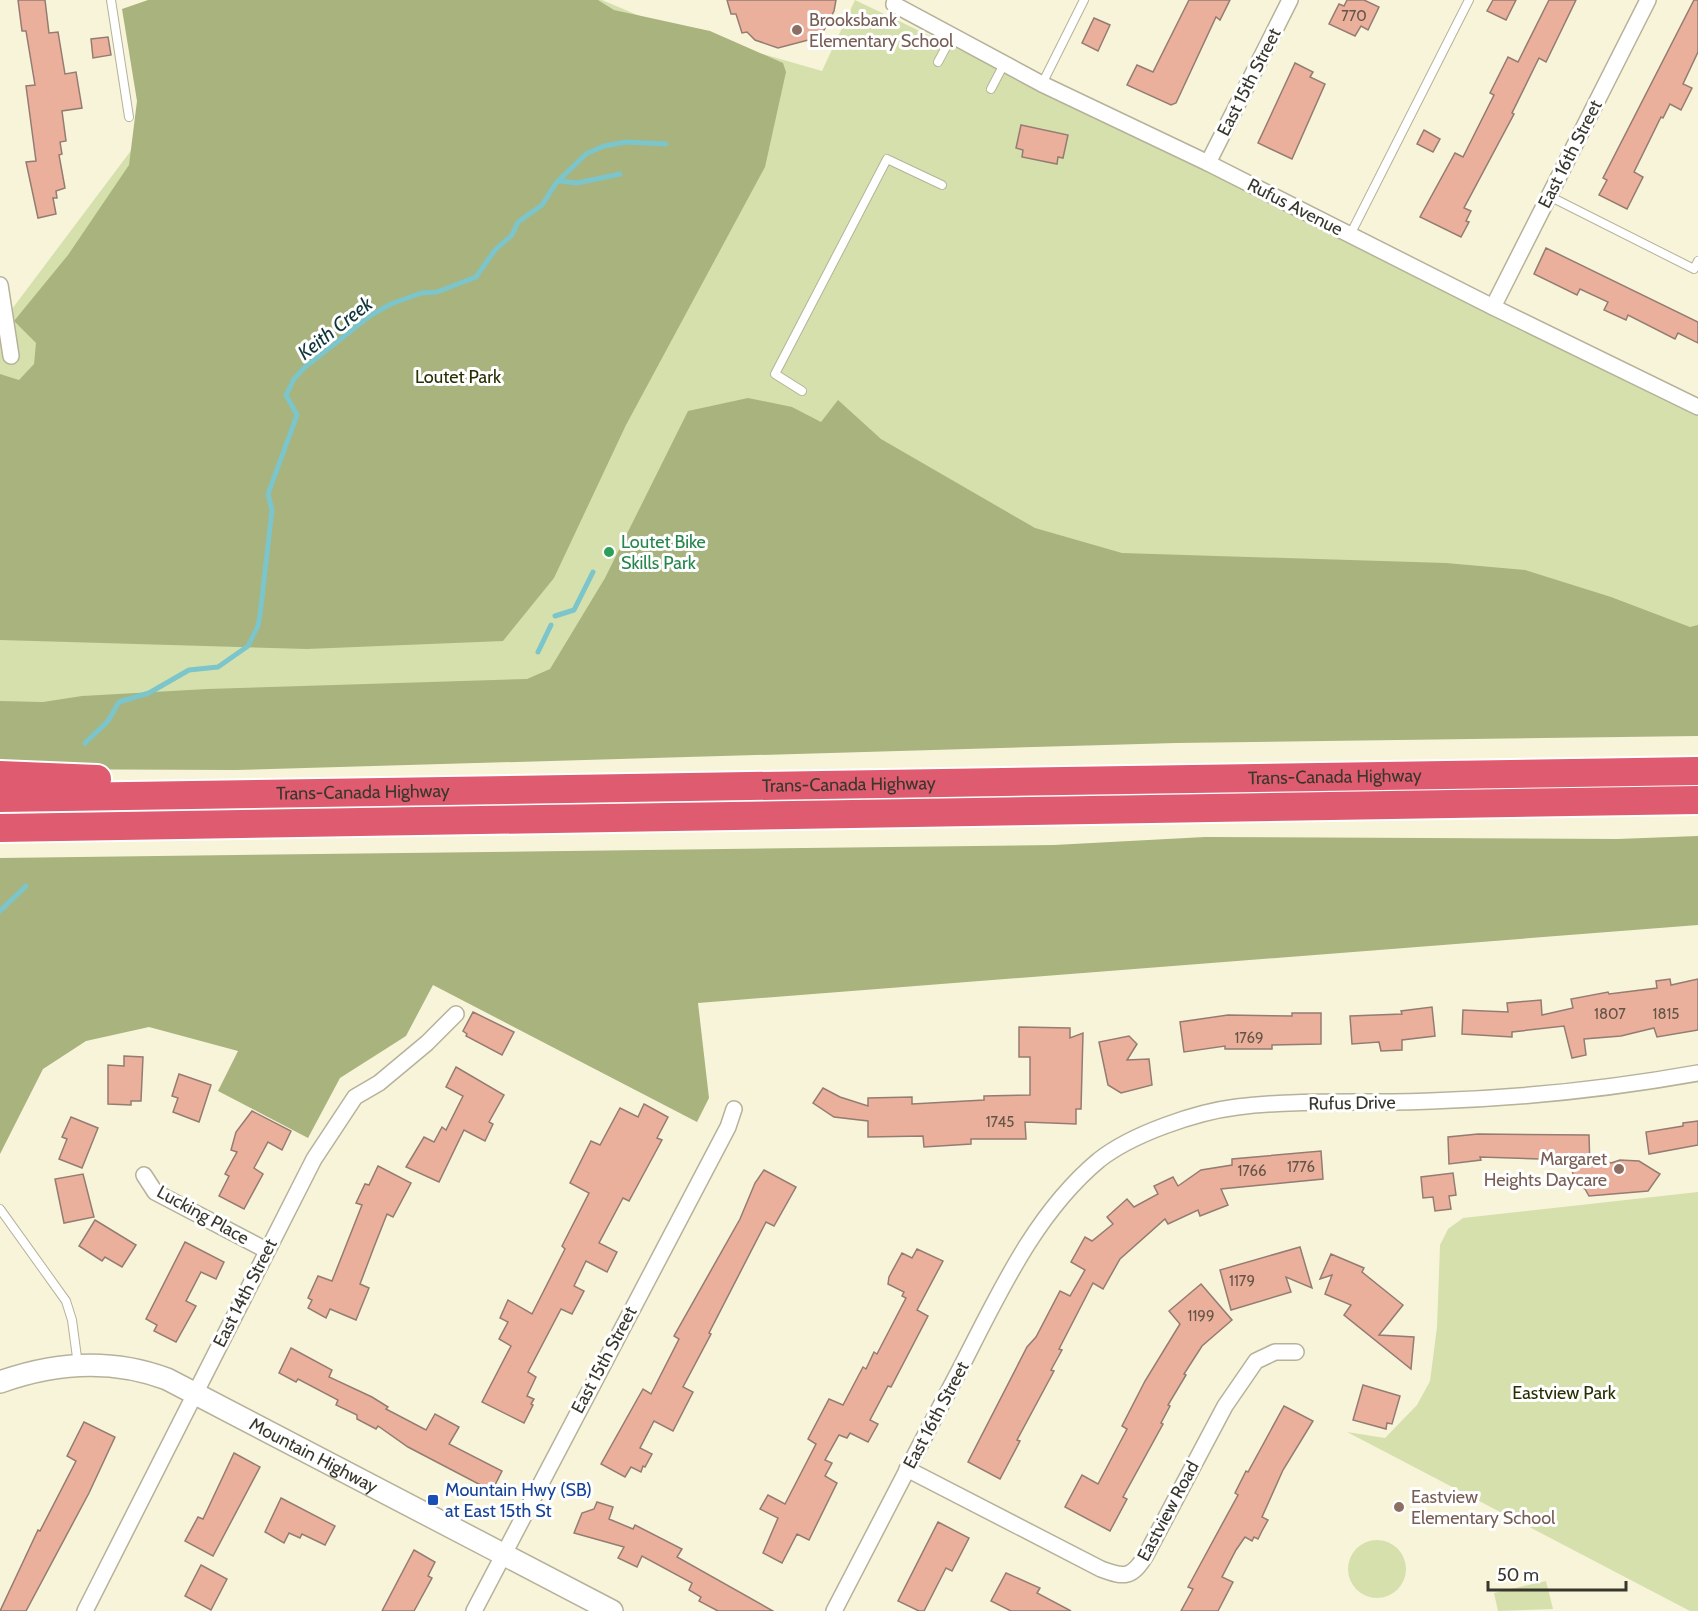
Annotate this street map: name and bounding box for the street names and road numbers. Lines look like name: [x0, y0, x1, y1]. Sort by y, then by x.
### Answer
street label: East 15th Street: [1212, 24, 1286, 140]
street label: East 16th Street: [1533, 96, 1607, 212]
street label: Rufus Avenue: [1244, 174, 1346, 240]
street label: Trans-Canada Highway: [1248, 764, 1422, 789]
street label: Trans-Canada Highway: [762, 772, 936, 797]
street label: Trans-Canada Highway: [276, 780, 450, 805]
street label: Rufus Drive: [1308, 1091, 1396, 1115]
street label: Lucking Place: [153, 1181, 253, 1249]
street label: East 14th Street: [208, 1235, 282, 1351]
street label: East 15th Street: [567, 1303, 641, 1417]
street label: East 16th Street: [898, 1358, 974, 1472]
street label: Mountain Highway: [246, 1413, 381, 1498]
street label: Eastview Road: [1132, 1457, 1204, 1565]

